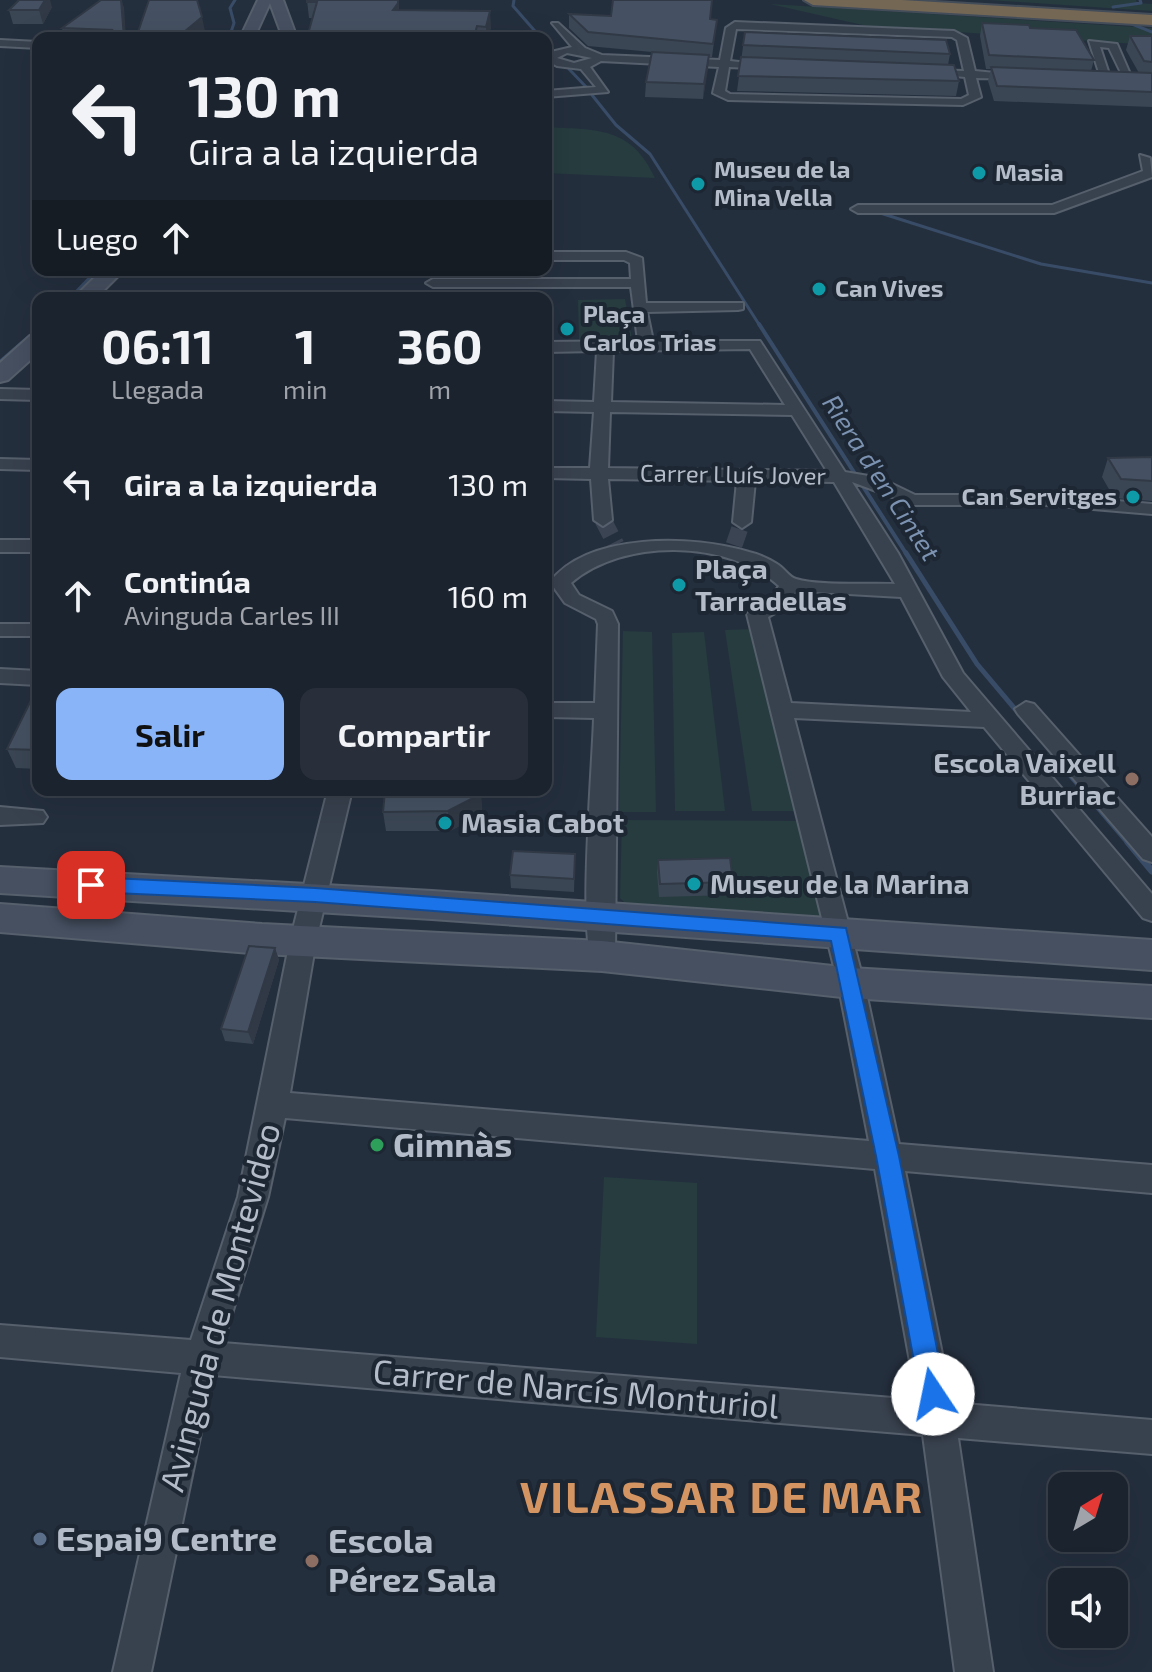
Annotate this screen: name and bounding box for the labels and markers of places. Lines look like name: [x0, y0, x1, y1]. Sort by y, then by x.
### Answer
place label: Museu de la Mina Vella: [714, 154, 851, 211]
place label: Masia: [995, 157, 1064, 186]
marker: Masia: [970, 164, 988, 182]
marker: Museu de la Mina Vella: [689, 175, 707, 193]
place label: Can Vives: [835, 273, 943, 302]
marker: Can Vives: [810, 280, 828, 298]
place label: Plaça Carlos Trias: [583, 299, 716, 356]
marker: Plaça Carlos Trias: [558, 320, 576, 338]
place label: Can Servitges: [962, 481, 1117, 510]
marker: Can Servitges: [1124, 488, 1142, 506]
place label: Plaça Tarradellas: [695, 551, 847, 617]
marker: Plaça Tarradellas: [670, 576, 688, 594]
place label: Escola Vaixell Burriac: [933, 745, 1117, 811]
marker: Escola Vaixell Burriac: [1123, 770, 1141, 788]
place label: Masia Cabot: [461, 805, 624, 839]
marker: Masia Cabot: [436, 814, 454, 832]
pin: [57, 851, 125, 919]
place label: Museu de la Marina: [710, 866, 969, 900]
marker: Museu de la Marina: [685, 875, 703, 893]
place label: Gimnàs: [393, 1123, 512, 1164]
marker: Gimnàs: [368, 1136, 386, 1154]
place label: Espai9 Centre: [56, 1517, 277, 1558]
place label: Escola Pérez Sala: [328, 1519, 497, 1599]
marker: Espai9 Centre: [31, 1530, 49, 1548]
marker: Escola Pérez Sala: [303, 1552, 321, 1570]

